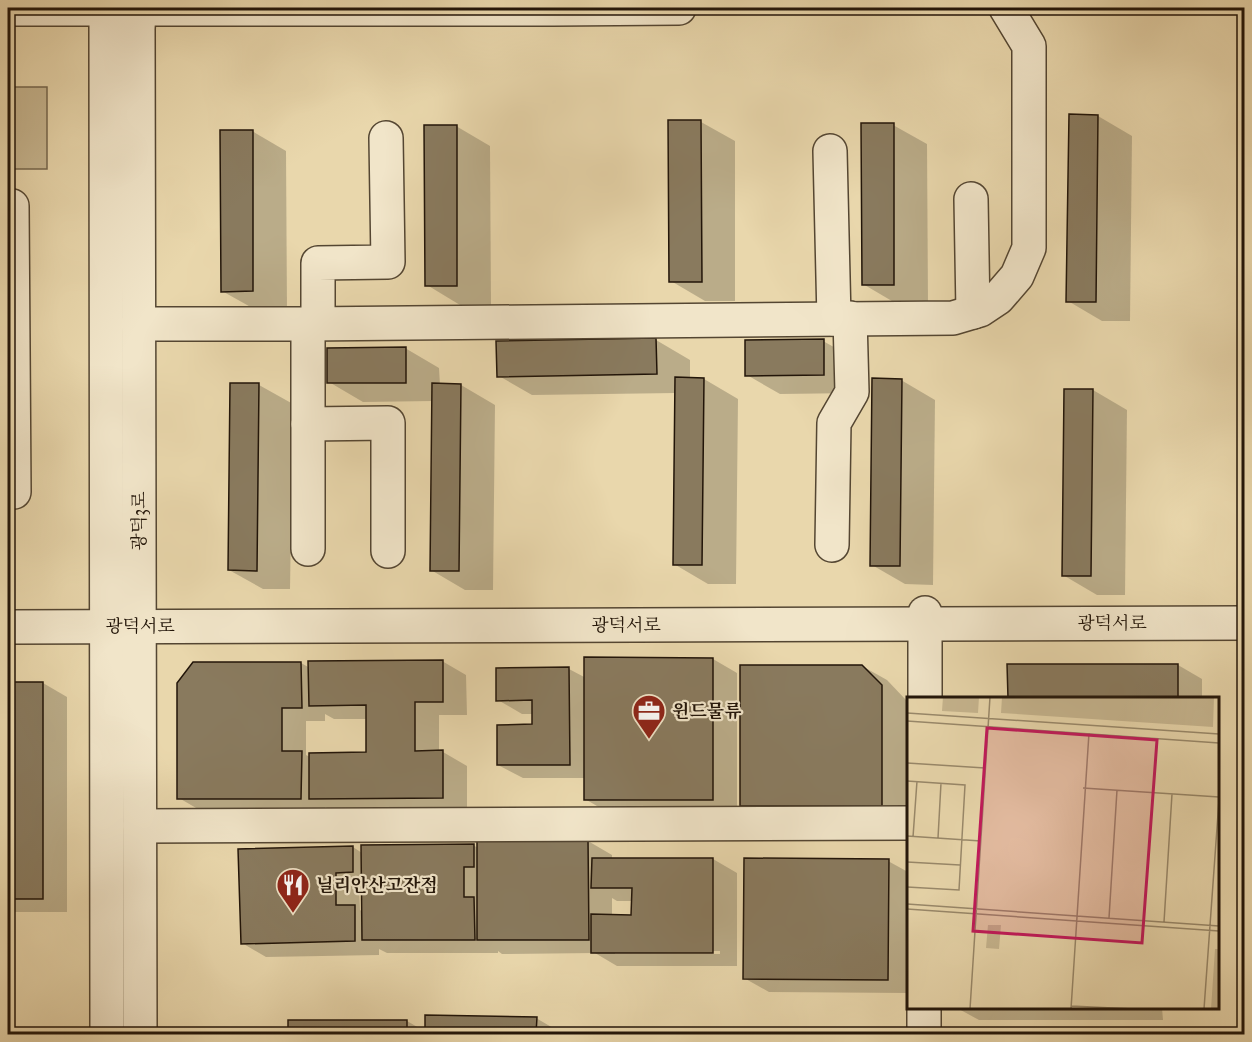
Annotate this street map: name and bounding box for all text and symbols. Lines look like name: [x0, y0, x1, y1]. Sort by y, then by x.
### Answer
street label: 광덕3로: [128, 491, 150, 551]
street label: 광덕서로: [1077, 612, 1147, 634]
street label: 광덕서로: [591, 614, 661, 636]
street label: 광덕서로: [105, 615, 175, 637]
office icon: 윈드물류: [631, 693, 667, 740]
inset map: [907, 697, 1219, 1009]
place label: 윈드물류: [672, 700, 742, 722]
restaurant icon: 닐리안산고잔점: [275, 867, 311, 914]
place label: 닐리안산고잔점: [316, 874, 438, 896]

